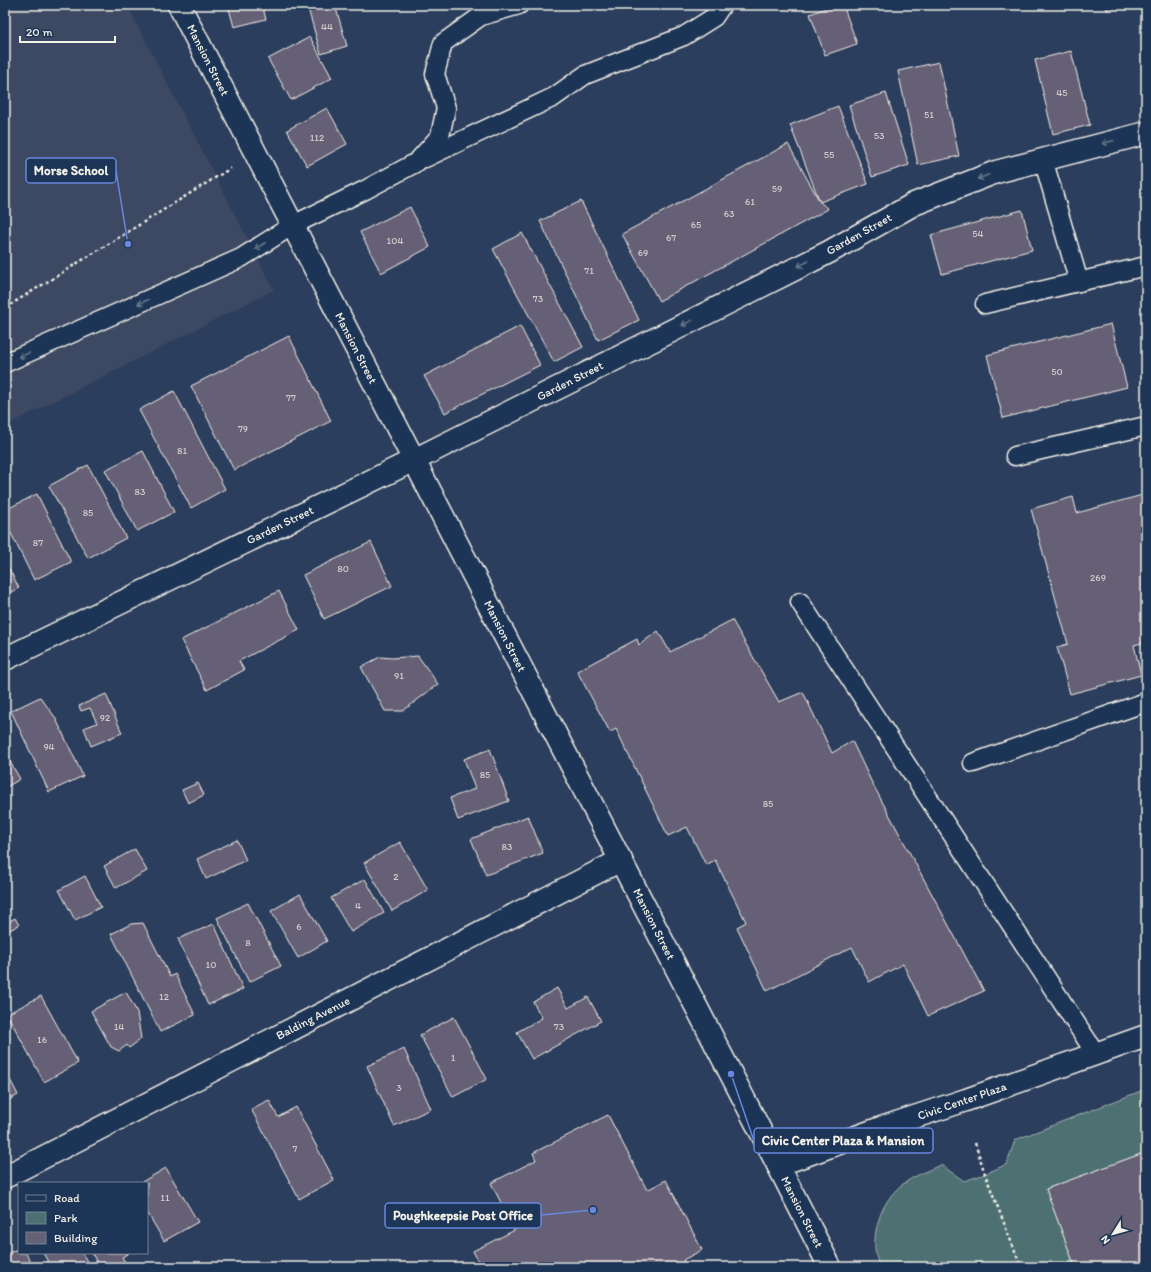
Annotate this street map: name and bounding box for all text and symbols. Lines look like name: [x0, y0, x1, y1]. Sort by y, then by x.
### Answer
scale bar: [20, 18, 115, 44]
house number: 44: [321, 20, 333, 33]
street label: Mansion Street: [184, 22, 232, 98]
text: 20 m: [26, 25, 53, 39]
house number: 45: [1056, 86, 1068, 99]
house number: 51: [924, 108, 934, 121]
house number: 53: [874, 129, 885, 142]
house number: 112: [310, 131, 325, 144]
one-way arrow: [1102, 139, 1115, 147]
house number: 55: [824, 148, 834, 161]
callout: Morse School: [26, 158, 116, 183]
text: Morse School: [34, 163, 108, 178]
one-way arrow: [977, 173, 989, 181]
house number: 59: [772, 182, 782, 195]
house number: 61: [745, 195, 755, 208]
house number: 63: [724, 207, 735, 220]
street label: Garden Street: [824, 210, 895, 258]
house number: 65: [691, 218, 701, 231]
house number: 54: [972, 227, 984, 240]
house number: 67: [666, 231, 676, 244]
house number: 104: [387, 234, 403, 247]
one-way arrow: [255, 242, 266, 250]
house number: 69: [638, 246, 648, 259]
one-way arrow: [798, 261, 810, 268]
house number: 71: [584, 264, 594, 277]
house number: 73: [533, 292, 544, 305]
one-way arrow: [137, 299, 149, 306]
street label: Mansion Street: [332, 310, 380, 386]
one-way arrow: [682, 319, 694, 327]
one-way arrow: [18, 352, 30, 359]
street label: Garden Street: [534, 358, 606, 404]
house number: 50: [1051, 365, 1063, 378]
house number: 77: [286, 391, 296, 404]
house number: 79: [238, 422, 248, 435]
house number: 81: [177, 444, 187, 457]
house number: 83: [135, 485, 146, 498]
street label: Garden Street: [244, 503, 316, 547]
house number: 85: [83, 506, 93, 519]
house number: 87: [33, 536, 43, 549]
house number: 80: [337, 562, 349, 575]
house number: 269: [1090, 571, 1106, 584]
street label: Mansion Street: [481, 598, 529, 674]
house number: 91: [394, 669, 404, 682]
house number: 92: [100, 711, 111, 724]
house number: 94: [43, 740, 55, 753]
house number: 85: [480, 768, 490, 781]
house number: 85: [763, 797, 773, 810]
house number: 83: [502, 840, 513, 853]
house number: 2: [393, 870, 399, 883]
street label: Mansion Street: [630, 886, 678, 962]
house number: 4: [355, 899, 361, 912]
house number: 6: [296, 920, 302, 933]
house number: 8: [245, 936, 251, 949]
house number: 10: [206, 958, 216, 971]
house number: 12: [159, 990, 170, 1003]
street label: Balding Avenue: [274, 993, 352, 1043]
house number: 14: [114, 1020, 124, 1033]
house number: 73: [554, 1020, 565, 1033]
house number: 16: [37, 1033, 47, 1046]
house number: 1: [451, 1051, 456, 1064]
street label: Civic Center Plaza: [916, 1079, 1009, 1123]
house number: 3: [396, 1081, 402, 1094]
callout: Civic Center Plaza & Mansion: [754, 1128, 933, 1153]
text: Civic Center Plaza & Mansion: [762, 1133, 925, 1148]
house number: 7: [293, 1142, 298, 1155]
street label: Mansion Street: [778, 1174, 826, 1250]
legend: [18, 1182, 148, 1254]
text: Road: [54, 1191, 80, 1205]
house number: 11: [160, 1191, 170, 1204]
callout: Poughkeepsie Post Office: [385, 1203, 541, 1228]
text: Poughkeepsie Post Office: [393, 1208, 533, 1224]
text: Park: [54, 1211, 78, 1225]
north arrow: [1093, 1214, 1133, 1254]
text: Building: [54, 1231, 98, 1245]
text: N: [1098, 1233, 1113, 1247]

